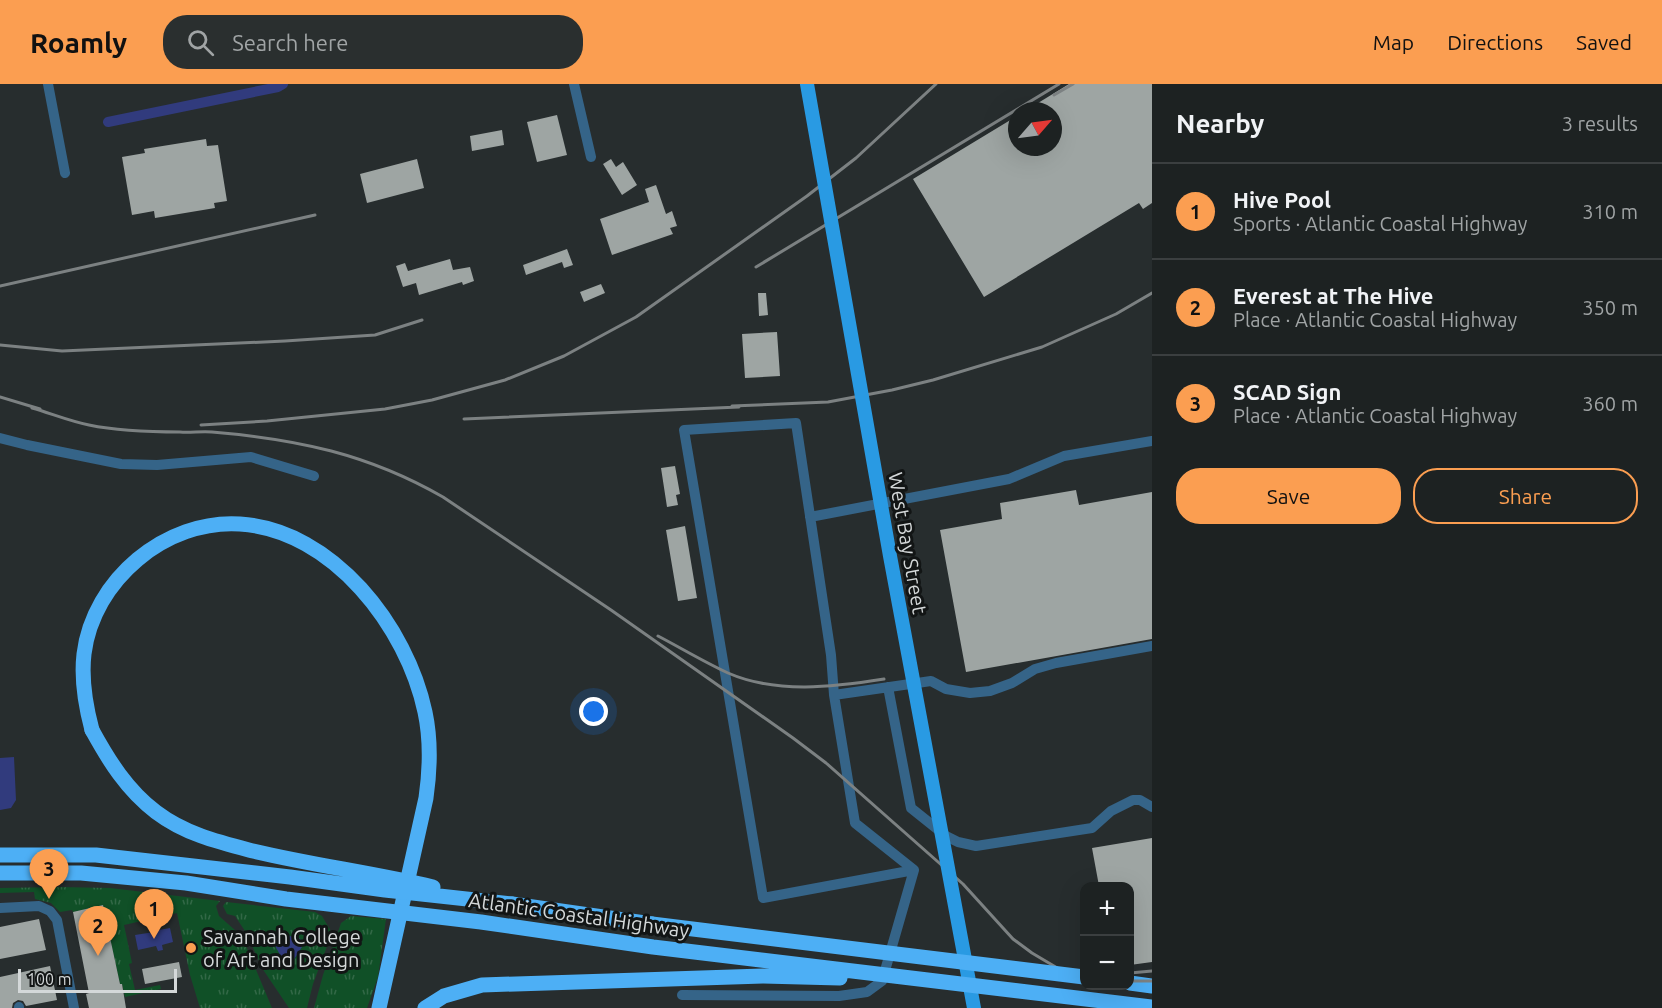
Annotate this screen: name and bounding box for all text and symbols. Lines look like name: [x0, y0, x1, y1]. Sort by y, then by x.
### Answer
search box: [163, 15, 583, 69]
icon: search: [184, 26, 217, 59]
text: Roamly: [30, 27, 127, 58]
text: Search here: [232, 30, 348, 55]
text: Map: [1373, 30, 1414, 54]
text: Directions: [1447, 30, 1543, 54]
text: Saved: [1576, 30, 1632, 54]
north arrow: [1008, 102, 1062, 156]
text: Nearby: [1176, 109, 1264, 138]
text: 3 results: [1562, 112, 1638, 135]
text: Hive Pool: [1233, 187, 1331, 212]
text: 1: [1190, 200, 1201, 223]
text: 310 m: [1582, 200, 1638, 223]
text: Sports · Atlantic Coastal Highway: [1233, 212, 1527, 235]
text: Everest at The Hive: [1233, 283, 1433, 308]
text: 2: [1190, 296, 1201, 319]
text: 350 m: [1582, 296, 1638, 319]
text: Place · Atlantic Coastal Highway: [1233, 308, 1517, 331]
text: SCAD Sign: [1233, 379, 1341, 404]
text: 3: [1190, 392, 1201, 415]
text: 360 m: [1582, 392, 1638, 415]
text: Place · Atlantic Coastal Highway: [1233, 404, 1517, 427]
button: Save: [1176, 468, 1401, 524]
button: Share: [1413, 468, 1638, 524]
street label: West Bay Street: [884, 470, 932, 616]
your location: [579, 697, 608, 726]
pin: 3: [29, 850, 68, 899]
map controls: [1080, 882, 1134, 990]
button: +: [1080, 882, 1134, 936]
street label: Atlantic Coastal Highway: [467, 888, 691, 942]
pin: 1: [134, 890, 174, 939]
pin: 2: [78, 906, 118, 956]
place label: Savannah College of Art and Design: [203, 925, 361, 971]
button: −: [1080, 936, 1134, 990]
marker: Savannah College of Art and Design: [184, 941, 198, 955]
scale bar: [18, 966, 177, 994]
text: 100 m: [27, 970, 72, 988]

